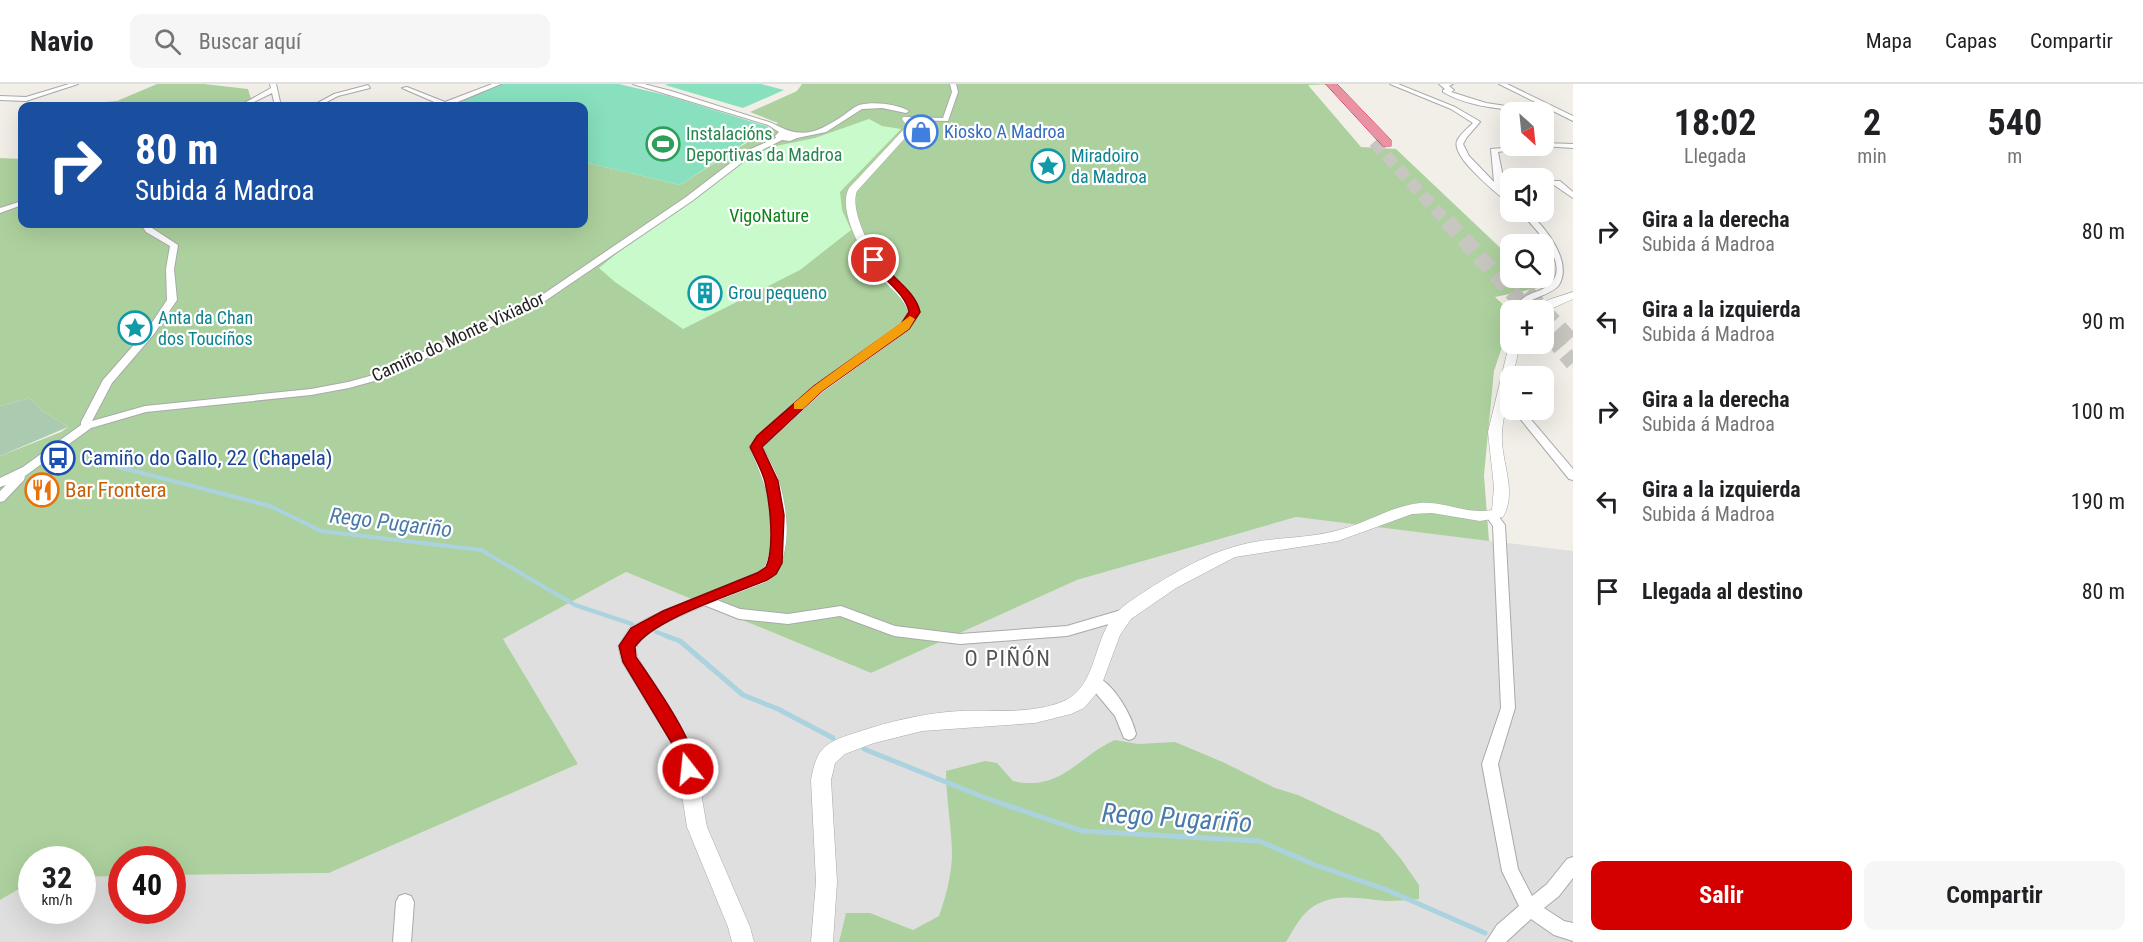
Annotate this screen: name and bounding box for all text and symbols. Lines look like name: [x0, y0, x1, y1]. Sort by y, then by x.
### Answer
search box: [130, 14, 550, 68]
text: Navio: [30, 25, 94, 58]
icon: search: [151, 25, 184, 58]
text: Buscar aquí: [199, 29, 301, 54]
text: Mapa: [1866, 29, 1912, 53]
text: Capas: [1945, 29, 1997, 53]
text: Compartir: [2030, 29, 2113, 53]
north arrow: [1500, 102, 1554, 156]
map controls: [1500, 102, 1554, 420]
text: 18:02: [1674, 102, 1756, 144]
text: 2: [1863, 102, 1881, 144]
text: 540: [1988, 102, 2042, 144]
shop icon: Kiosko A Madroa: [903, 114, 939, 150]
place label: Kiosko A Madroa: [944, 121, 1065, 142]
place label: Instalacións Deportivas da Madroa: [686, 123, 842, 165]
text: 80 m: [135, 125, 218, 174]
icon: right: [36, 126, 114, 204]
sports icon: Instalacións Deportivas da Madroa: [645, 126, 681, 162]
text: Llegada: [1684, 144, 1746, 168]
text: min: [1857, 144, 1887, 168]
text: m: [2007, 144, 2022, 168]
place label: Miradoiro da Madroa: [1071, 145, 1147, 187]
place icon: Miradoiro da Madroa: [1030, 148, 1066, 184]
button: sound: [1500, 168, 1554, 222]
text: Subida á Madroa: [135, 175, 314, 207]
park label: VigoNature: [729, 205, 809, 226]
text: Gira a la derecha: [1642, 207, 1790, 232]
icon: right: [1591, 215, 1624, 248]
text: 80 m: [2082, 219, 2125, 244]
text: Subida á Madroa: [1642, 232, 1775, 256]
pin: [848, 234, 899, 285]
button: search: [1500, 234, 1554, 288]
icon: arrive: [857, 243, 890, 276]
building icon: Grou pequeno: [687, 275, 723, 311]
place label: Grou pequeno: [728, 282, 827, 303]
street label: Camiño do Monte Vixiador: [368, 287, 548, 386]
text: Gira a la izquierda: [1642, 297, 1801, 322]
button: +: [1500, 300, 1554, 354]
icon: left: [1591, 305, 1624, 338]
place label: Anta da Chan dos Touciños: [158, 307, 253, 349]
text: 90 m: [2082, 309, 2125, 334]
place icon: Anta da Chan dos Touciños: [117, 310, 153, 346]
text: Subida á Madroa: [1642, 322, 1775, 346]
button: −: [1500, 366, 1554, 420]
text: Gira a la derecha: [1642, 387, 1790, 412]
icon: right: [1591, 395, 1624, 428]
text: 100 m: [2071, 399, 2125, 424]
text: Subida á Madroa: [1642, 412, 1775, 436]
bus stop icon: Camiño do Gallo, 22 (Chapela): [40, 440, 76, 476]
place label: Camiño do Gallo, 22 (Chapela): [81, 446, 333, 470]
restaurant icon: Bar Frontera: [24, 472, 60, 508]
text: Gira a la izquierda: [1642, 477, 1801, 502]
place label: Bar Frontera: [65, 478, 167, 502]
icon: left: [1591, 485, 1624, 518]
text: 190 m: [2071, 489, 2125, 514]
text: Subida á Madroa: [1642, 502, 1775, 526]
water label: Rego Pugariño: [328, 503, 453, 542]
icon: arrive: [1591, 575, 1624, 608]
text: Llegada al destino: [1642, 579, 1803, 604]
text: 80 m: [2082, 579, 2125, 604]
district label: O PIÑÓN: [965, 645, 1051, 671]
position arrow: [656, 737, 720, 801]
water label: Rego Pugariño: [1101, 797, 1253, 839]
speed limit sign: 40: [108, 846, 186, 924]
text: 32: [42, 860, 72, 895]
button: Salir: [1591, 861, 1852, 930]
button: Compartir: [1864, 861, 2125, 930]
text: km/h: [42, 891, 72, 909]

